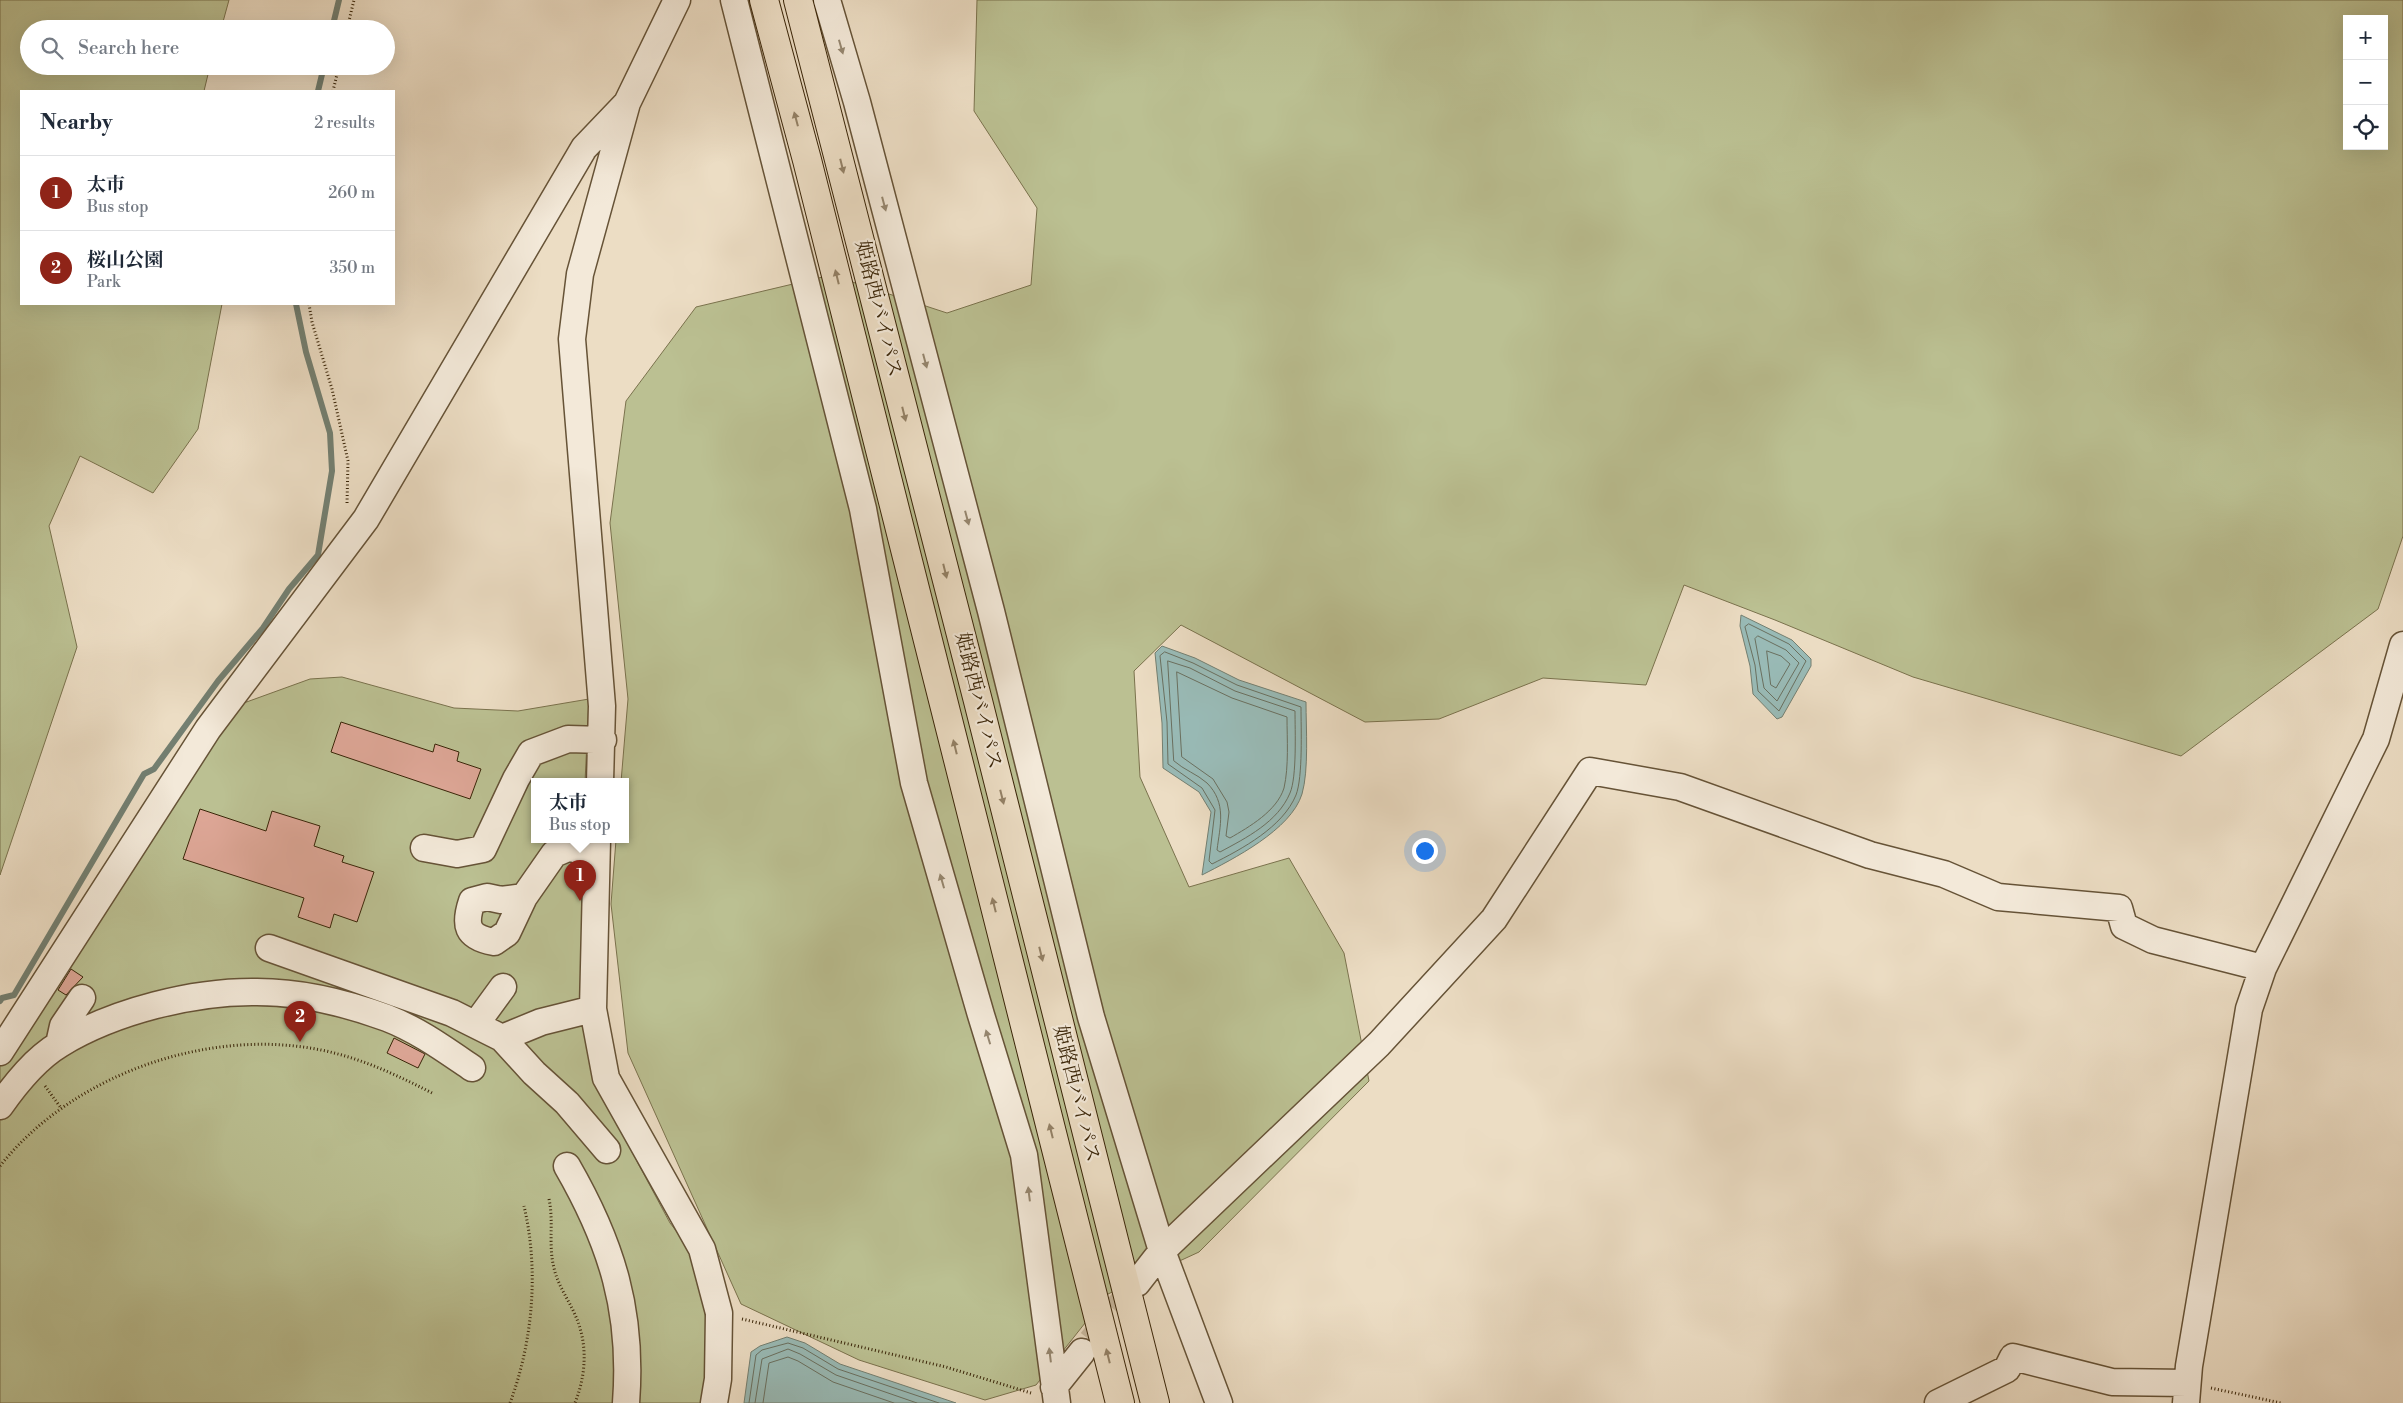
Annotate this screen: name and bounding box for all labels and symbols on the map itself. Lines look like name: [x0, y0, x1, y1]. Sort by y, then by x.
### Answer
one-way arrow: [837, 39, 845, 54]
one-way arrow: [792, 112, 800, 127]
one-way arrow: [838, 158, 846, 173]
one-way arrow: [880, 196, 888, 211]
street label: 姫路西バイパス: [849, 238, 907, 380]
one-way arrow: [832, 269, 840, 284]
one-way arrow: [921, 353, 929, 368]
one-way arrow: [900, 406, 908, 421]
one-way arrow: [963, 510, 971, 525]
one-way arrow: [941, 564, 949, 579]
street label: 姫路西バイパス: [949, 630, 1007, 772]
one-way arrow: [950, 740, 958, 755]
one-way arrow: [998, 789, 1006, 804]
your location: [1412, 838, 1438, 864]
pin: 1: [564, 860, 596, 901]
one-way arrow: [938, 873, 946, 889]
one-way arrow: [990, 897, 998, 912]
one-way arrow: [1037, 947, 1045, 962]
pin: 2: [284, 1001, 316, 1042]
street label: 姫路西バイパス: [1047, 1023, 1105, 1165]
one-way arrow: [983, 1029, 991, 1044]
one-way arrow: [1046, 1123, 1054, 1138]
one-way arrow: [1025, 1185, 1033, 1201]
one-way arrow: [1046, 1346, 1054, 1362]
one-way arrow: [1104, 1348, 1112, 1363]

